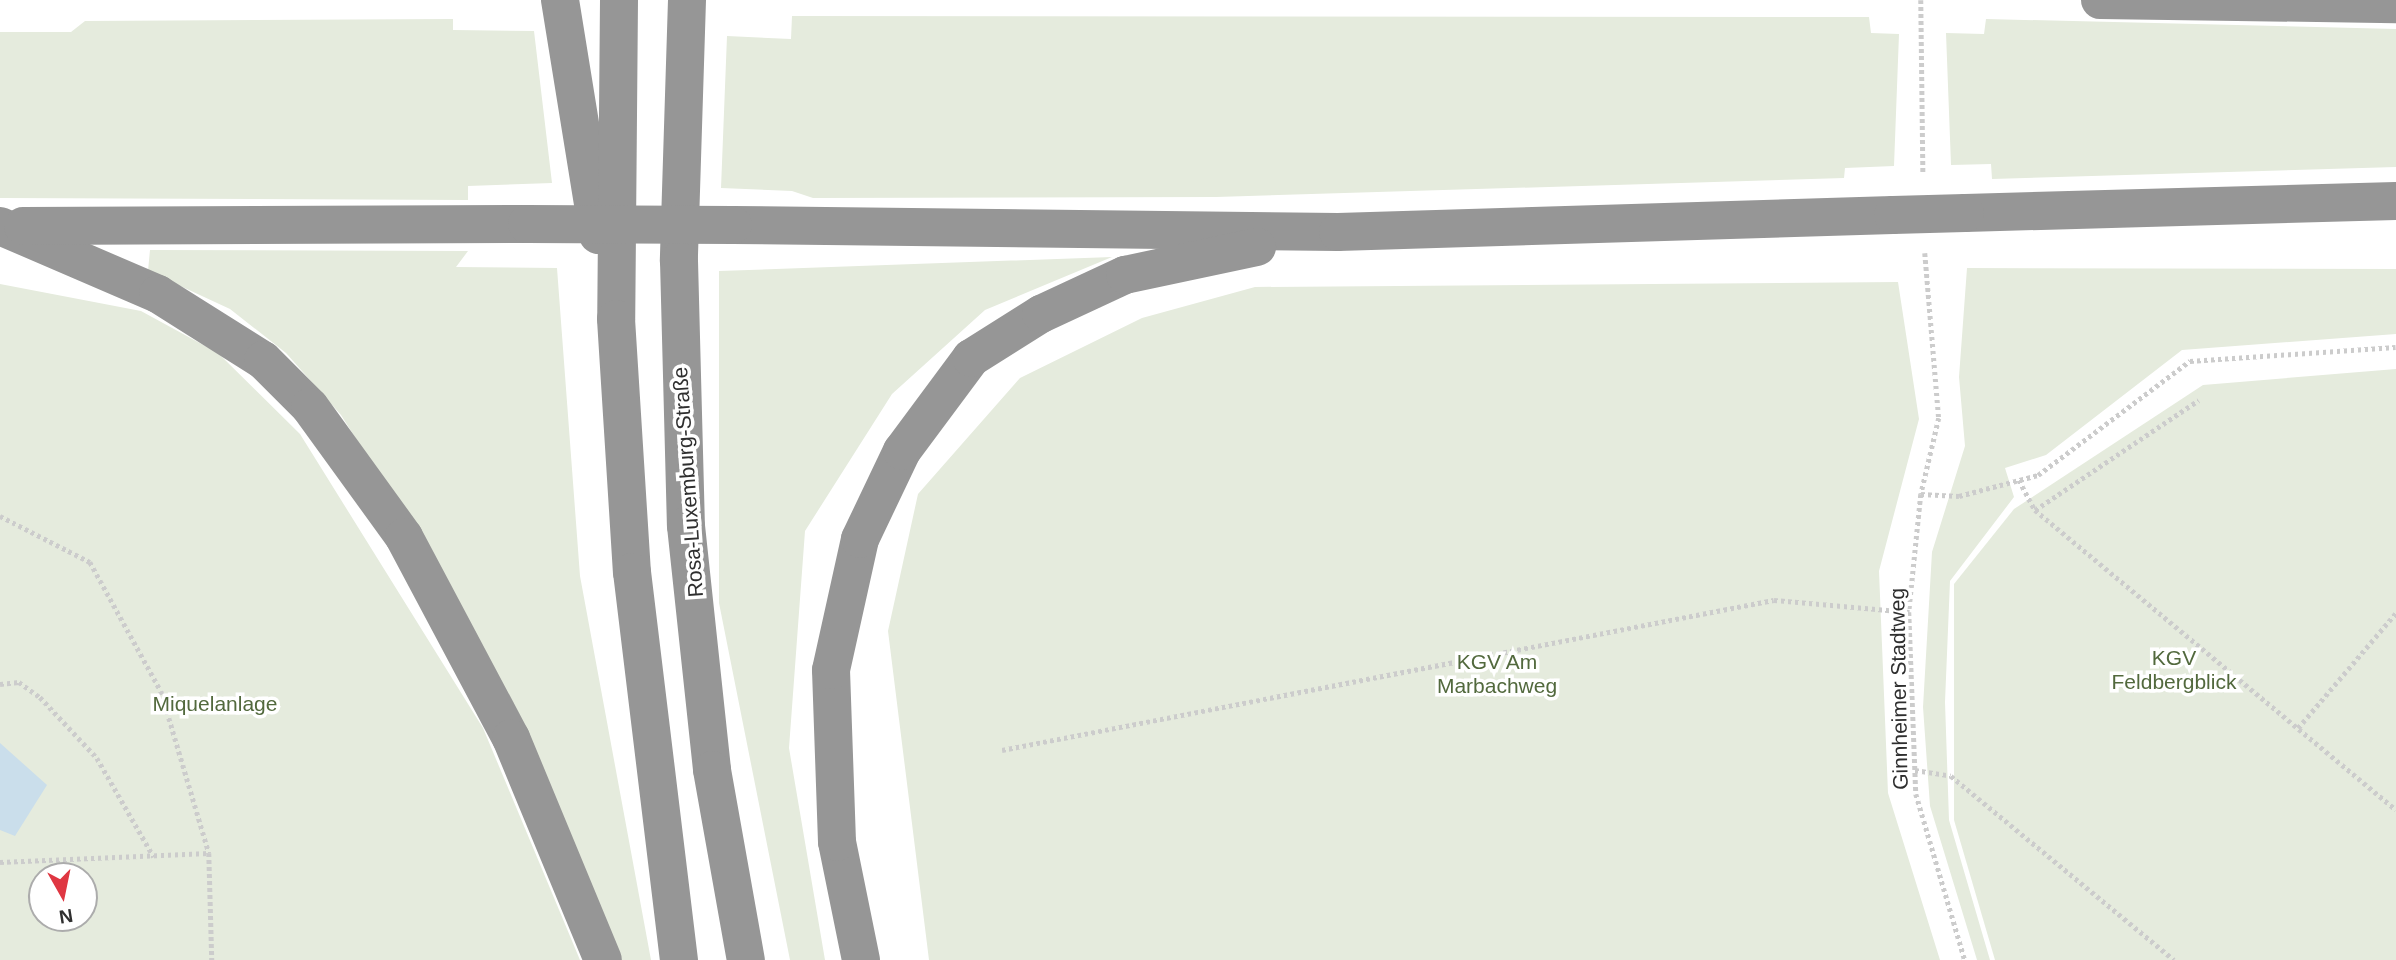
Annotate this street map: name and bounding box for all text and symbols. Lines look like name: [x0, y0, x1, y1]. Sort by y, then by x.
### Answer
street label: Rosa-Luxemburg-Straße: [667, 366, 709, 598]
street label: Ginnheimer Stadtweg: [1885, 588, 1913, 790]
park label: KGV Feldbergblick: [2112, 645, 2236, 695]
park label: KGV Am Marbachweg: [1437, 649, 1557, 699]
park label: Miquelanlage: [153, 691, 277, 717]
north arrow: [28, 862, 98, 932]
text: N: [58, 905, 74, 928]

